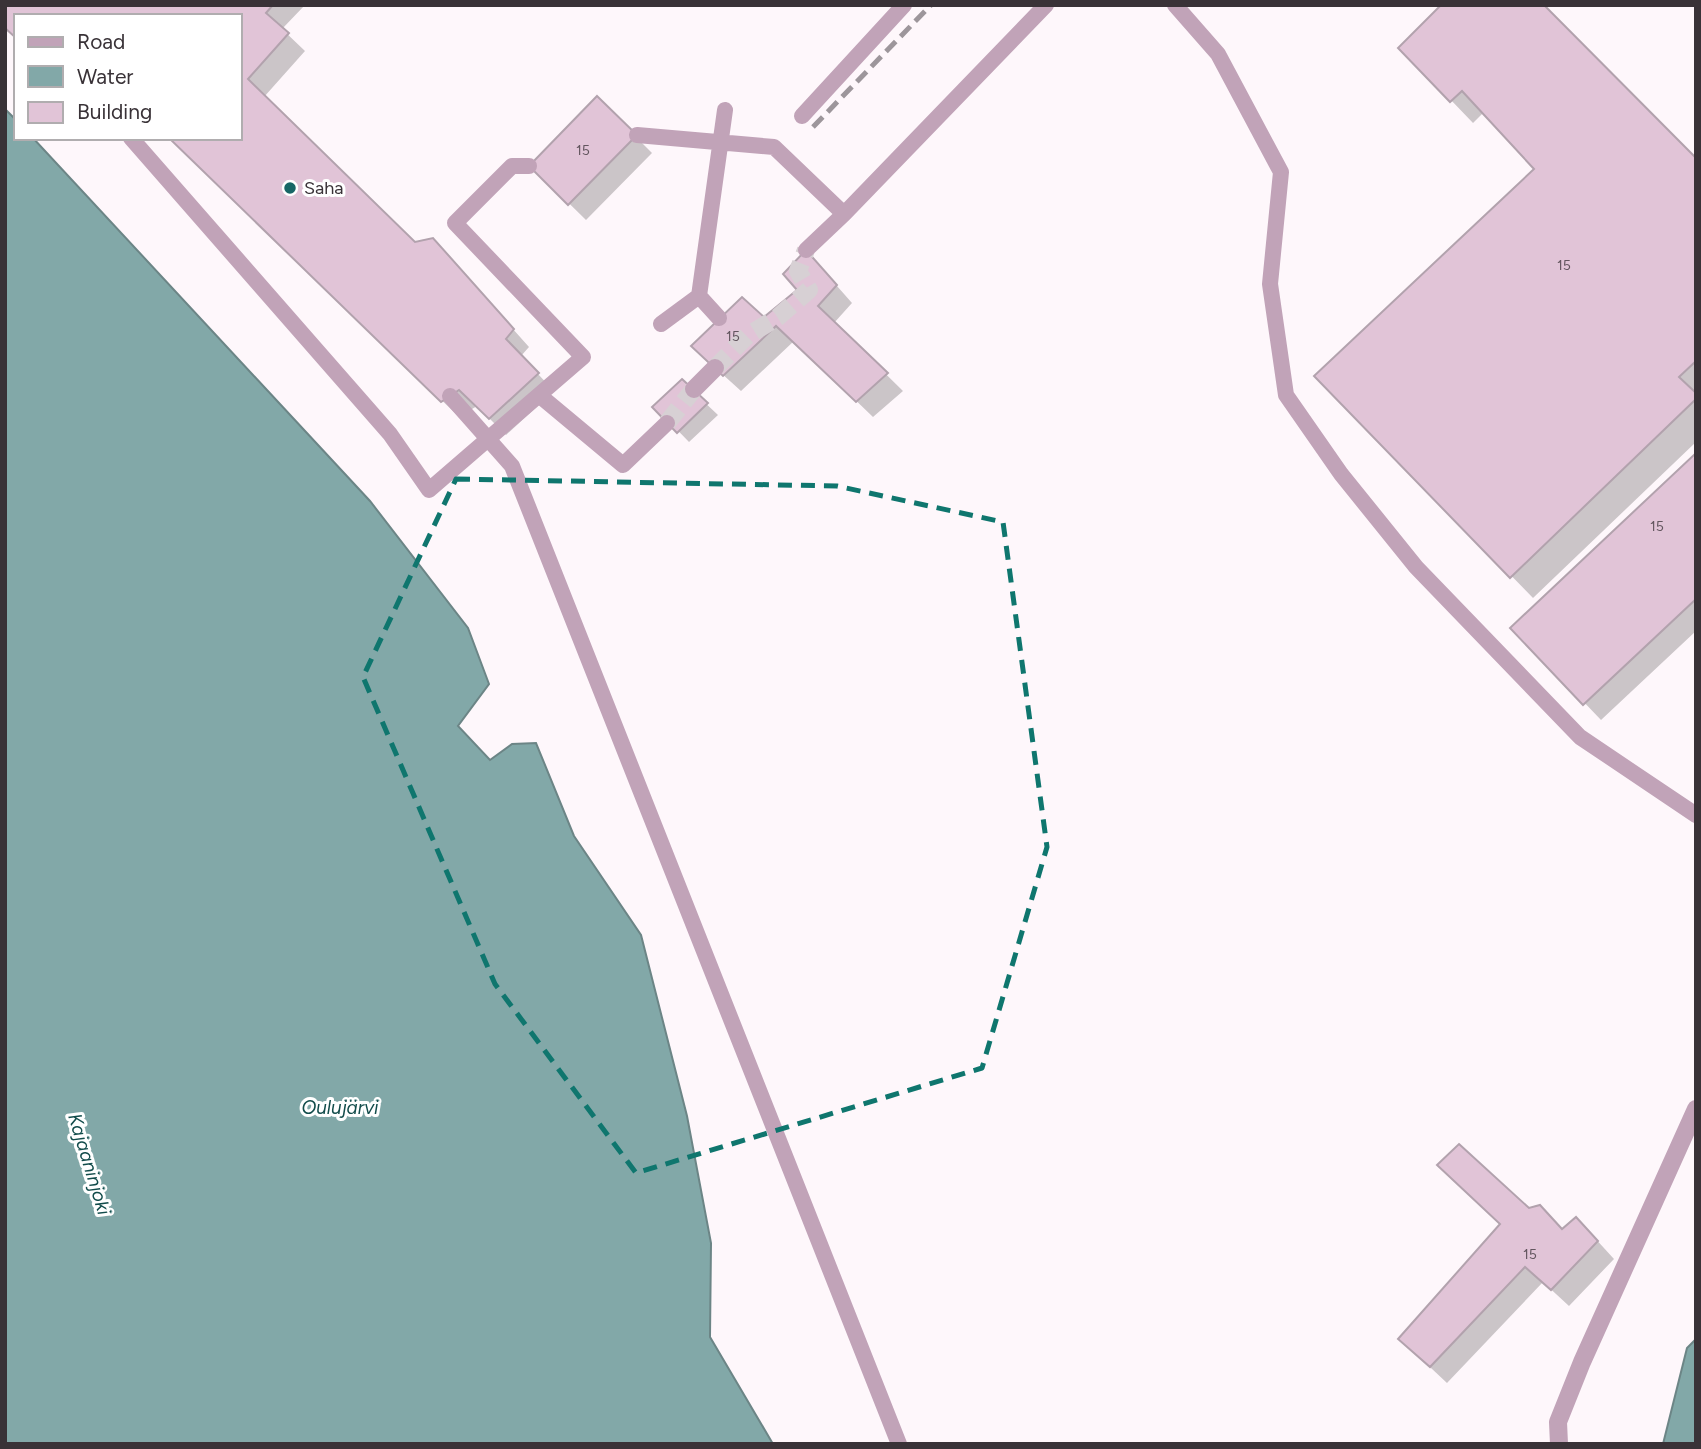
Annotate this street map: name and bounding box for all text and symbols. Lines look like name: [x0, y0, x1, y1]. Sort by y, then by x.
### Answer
legend: [14, 14, 242, 140]
text: Road: [77, 29, 125, 54]
text: Water: [77, 64, 133, 89]
text: Building: [77, 99, 152, 124]
house number: 15: [576, 142, 590, 159]
place label: Saha: [304, 177, 343, 199]
marker: Saha: [282, 180, 298, 196]
house number: 15: [1557, 257, 1571, 274]
house number: 15: [726, 328, 740, 345]
house number: 15: [1650, 518, 1664, 535]
water label: Oulujärvi: [302, 1096, 379, 1119]
water label: Kajaaninjoki: [63, 1111, 116, 1218]
house number: 15: [1523, 1246, 1537, 1263]

